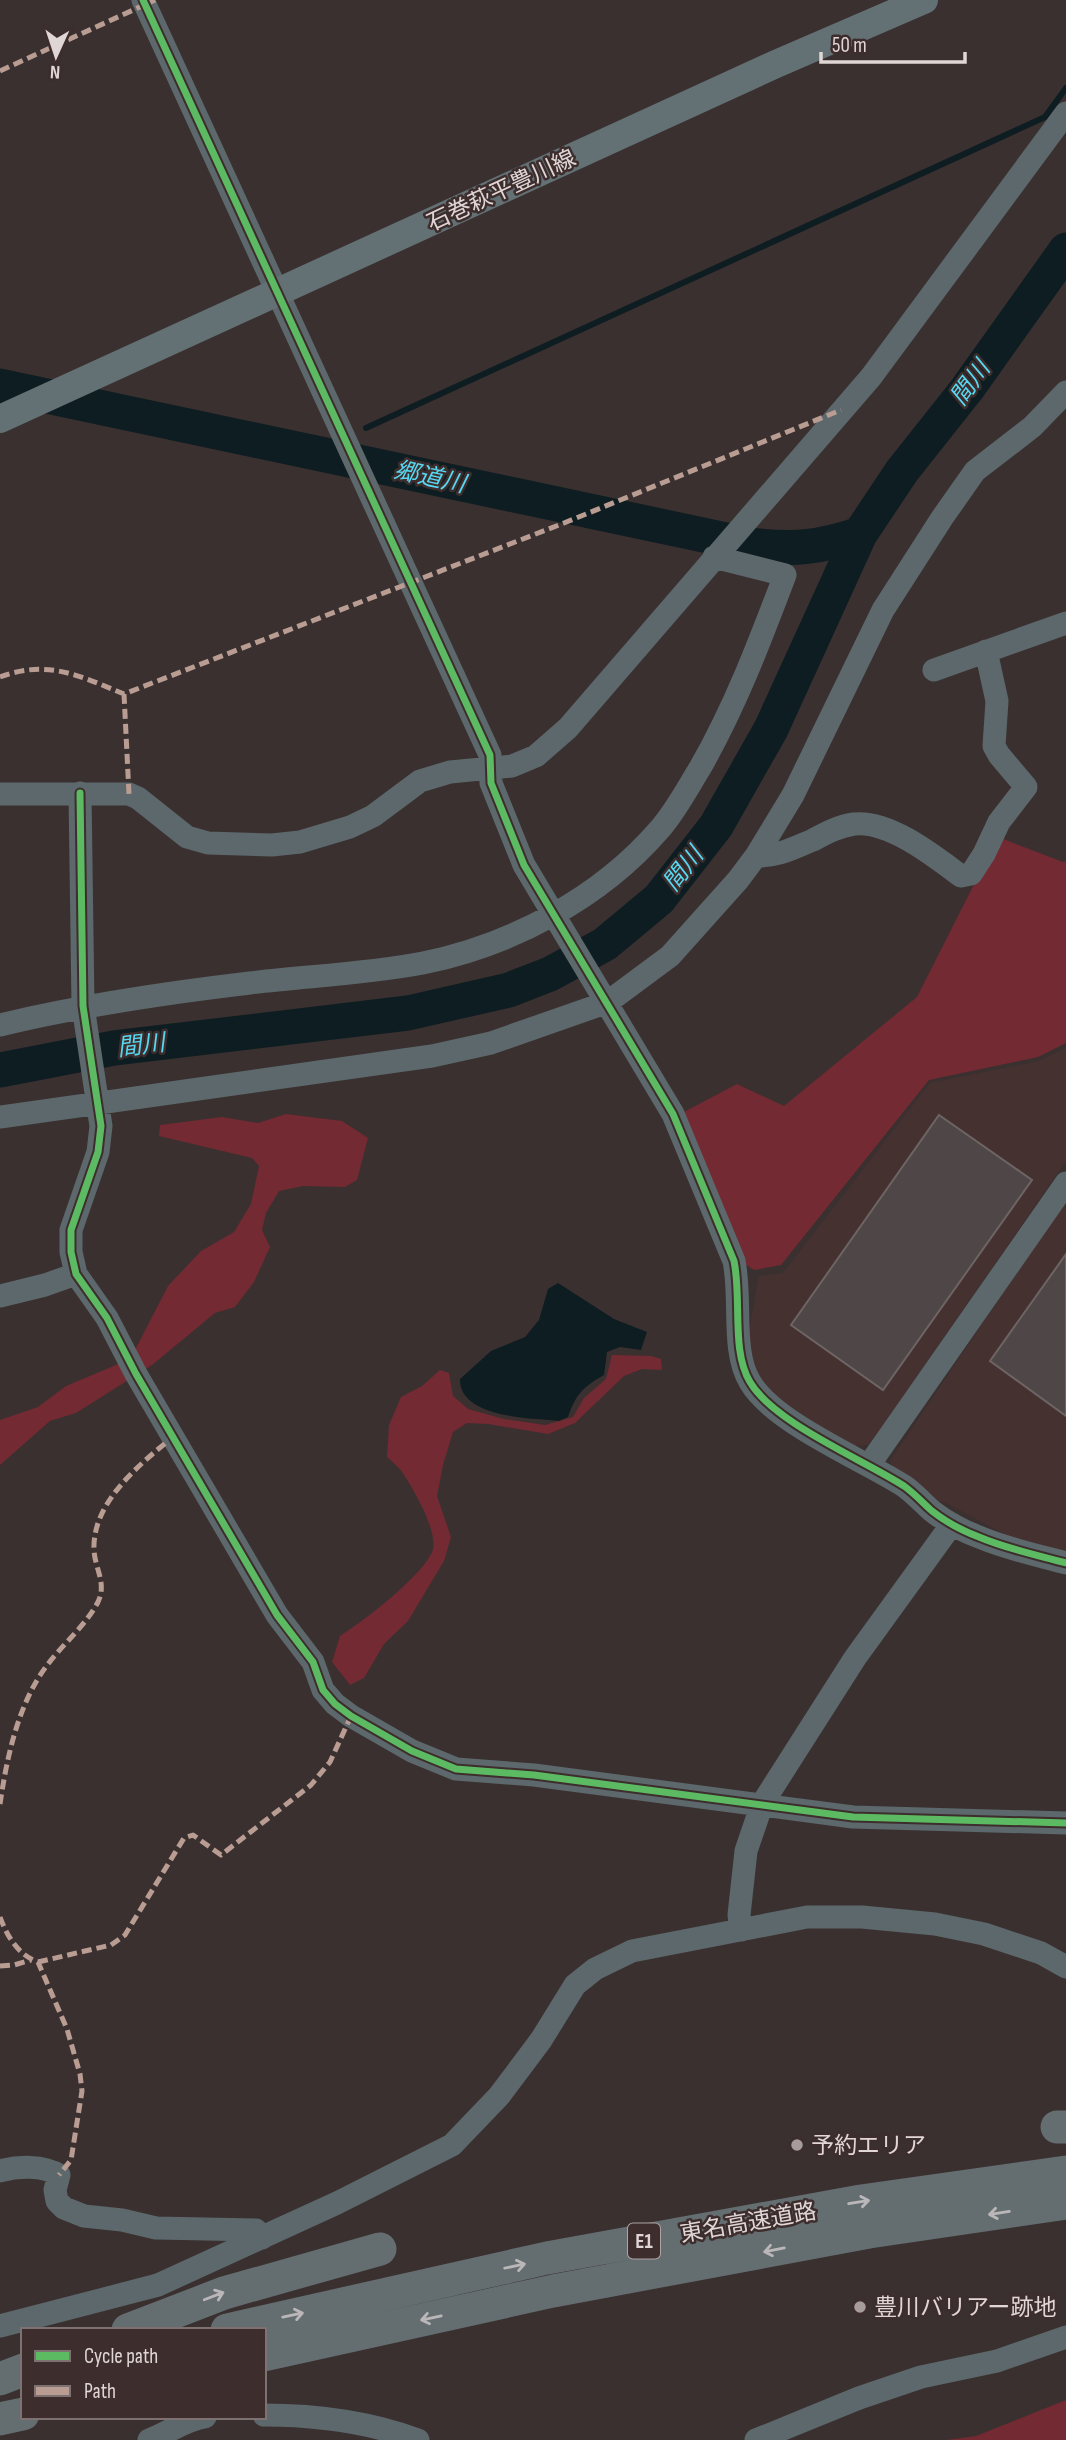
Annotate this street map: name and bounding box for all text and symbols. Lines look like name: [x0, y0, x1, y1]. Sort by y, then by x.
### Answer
north arrow: [21, 21, 91, 91]
scale bar: [821, 21, 964, 65]
text: 50 m: [832, 33, 867, 58]
text: N: [50, 60, 61, 83]
street label: 石巻萩平豊川線: [423, 144, 580, 238]
water label: 間川: [945, 353, 998, 411]
water label: 郷道川: [392, 456, 471, 500]
water label: 間川: [657, 839, 711, 897]
water label: 間川: [115, 1028, 170, 1063]
place label: 予約エリア: [811, 2132, 926, 2160]
marker: 予約エリア: [789, 2137, 805, 2153]
one-way arrow: [848, 2195, 870, 2208]
street label: 東名高速道路: [678, 2197, 819, 2249]
one-way arrow: [988, 2207, 1010, 2220]
road number: E1: [628, 2224, 660, 2258]
one-way arrow: [763, 2244, 786, 2257]
one-way arrow: [503, 2258, 526, 2272]
one-way arrow: [203, 2289, 225, 2302]
place label: 豊川バリアー跡地: [874, 2294, 1057, 2322]
marker: 豊川バリアー跡地: [852, 2299, 868, 2315]
one-way arrow: [281, 2307, 304, 2321]
one-way arrow: [420, 2312, 443, 2325]
legend: [21, 2328, 266, 2419]
text: Cycle path: [84, 2344, 158, 2369]
text: Path: [84, 2379, 116, 2404]

